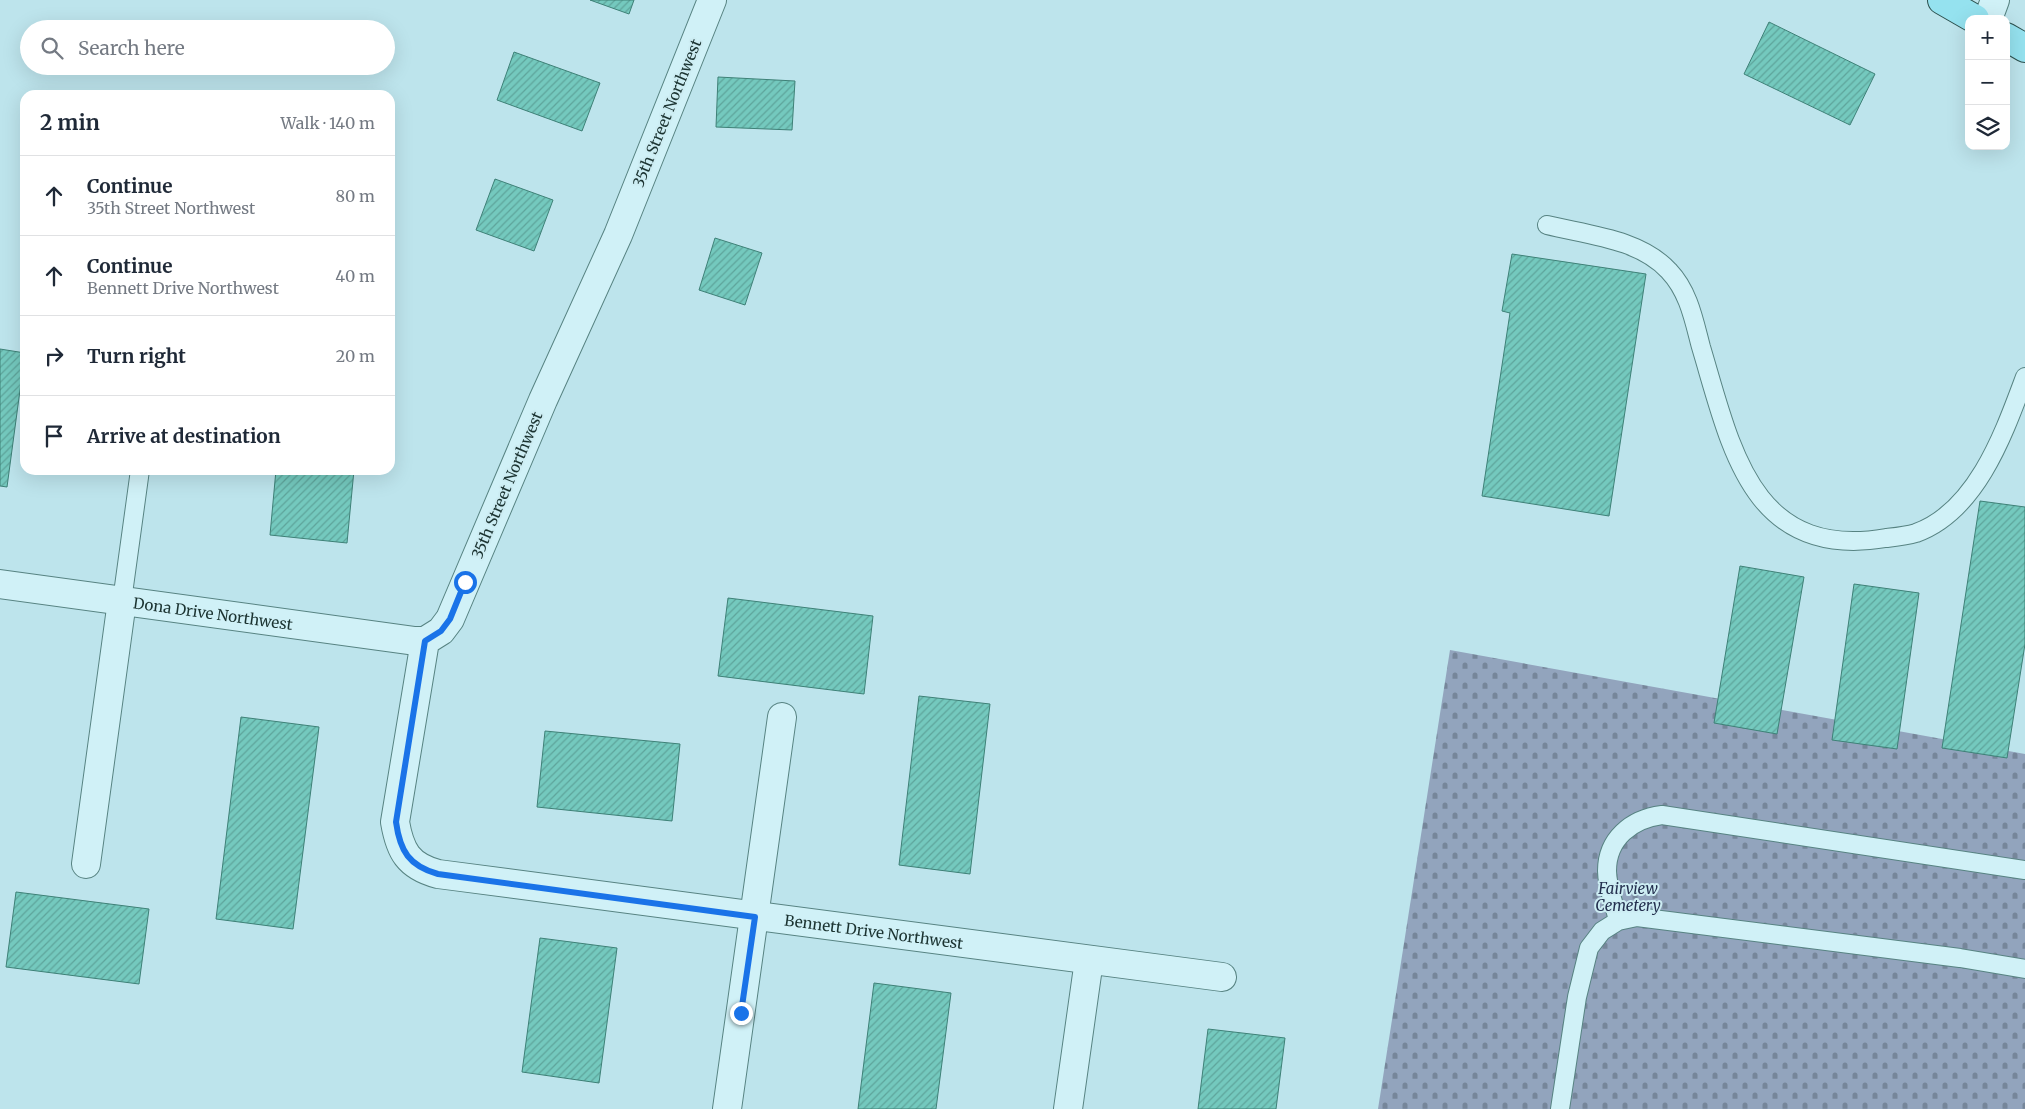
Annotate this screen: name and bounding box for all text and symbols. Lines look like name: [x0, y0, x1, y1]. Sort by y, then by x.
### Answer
map controls: [1965, 15, 2010, 150]
button: +: [1965, 15, 2010, 60]
search box: [20, 20, 395, 75]
icon: search: [38, 34, 66, 62]
text: Search here: [78, 36, 185, 60]
street label: 35th Street Northwest: [629, 36, 705, 190]
button: −: [1965, 60, 2010, 105]
button: layers: [1965, 105, 2010, 150]
text: 2 min: [40, 109, 100, 136]
text: Walk · 140 m: [281, 113, 375, 133]
text: Continue: [87, 174, 173, 198]
icon: ahead: [40, 182, 68, 210]
text: 80 m: [336, 186, 375, 206]
text: 35th Street Northwest: [87, 198, 255, 218]
text: Continue: [87, 254, 173, 278]
icon: ahead: [40, 262, 68, 290]
text: 40 m: [335, 266, 375, 286]
text: Bennett Drive Northwest: [87, 278, 279, 298]
icon: right: [40, 342, 68, 370]
text: Turn right: [87, 344, 186, 368]
text: 20 m: [336, 346, 375, 366]
street label: 35th Street Northwest: [467, 409, 547, 561]
icon: arrive: [40, 422, 68, 450]
text: Arrive at destination: [87, 424, 281, 448]
route start: [454, 571, 477, 594]
street label: Dona Drive Northwest: [132, 593, 294, 634]
park label: Fairview Cemetery: [1595, 879, 1661, 915]
street label: Bennett Drive Northwest: [783, 910, 965, 952]
route end: [730, 1002, 753, 1025]

